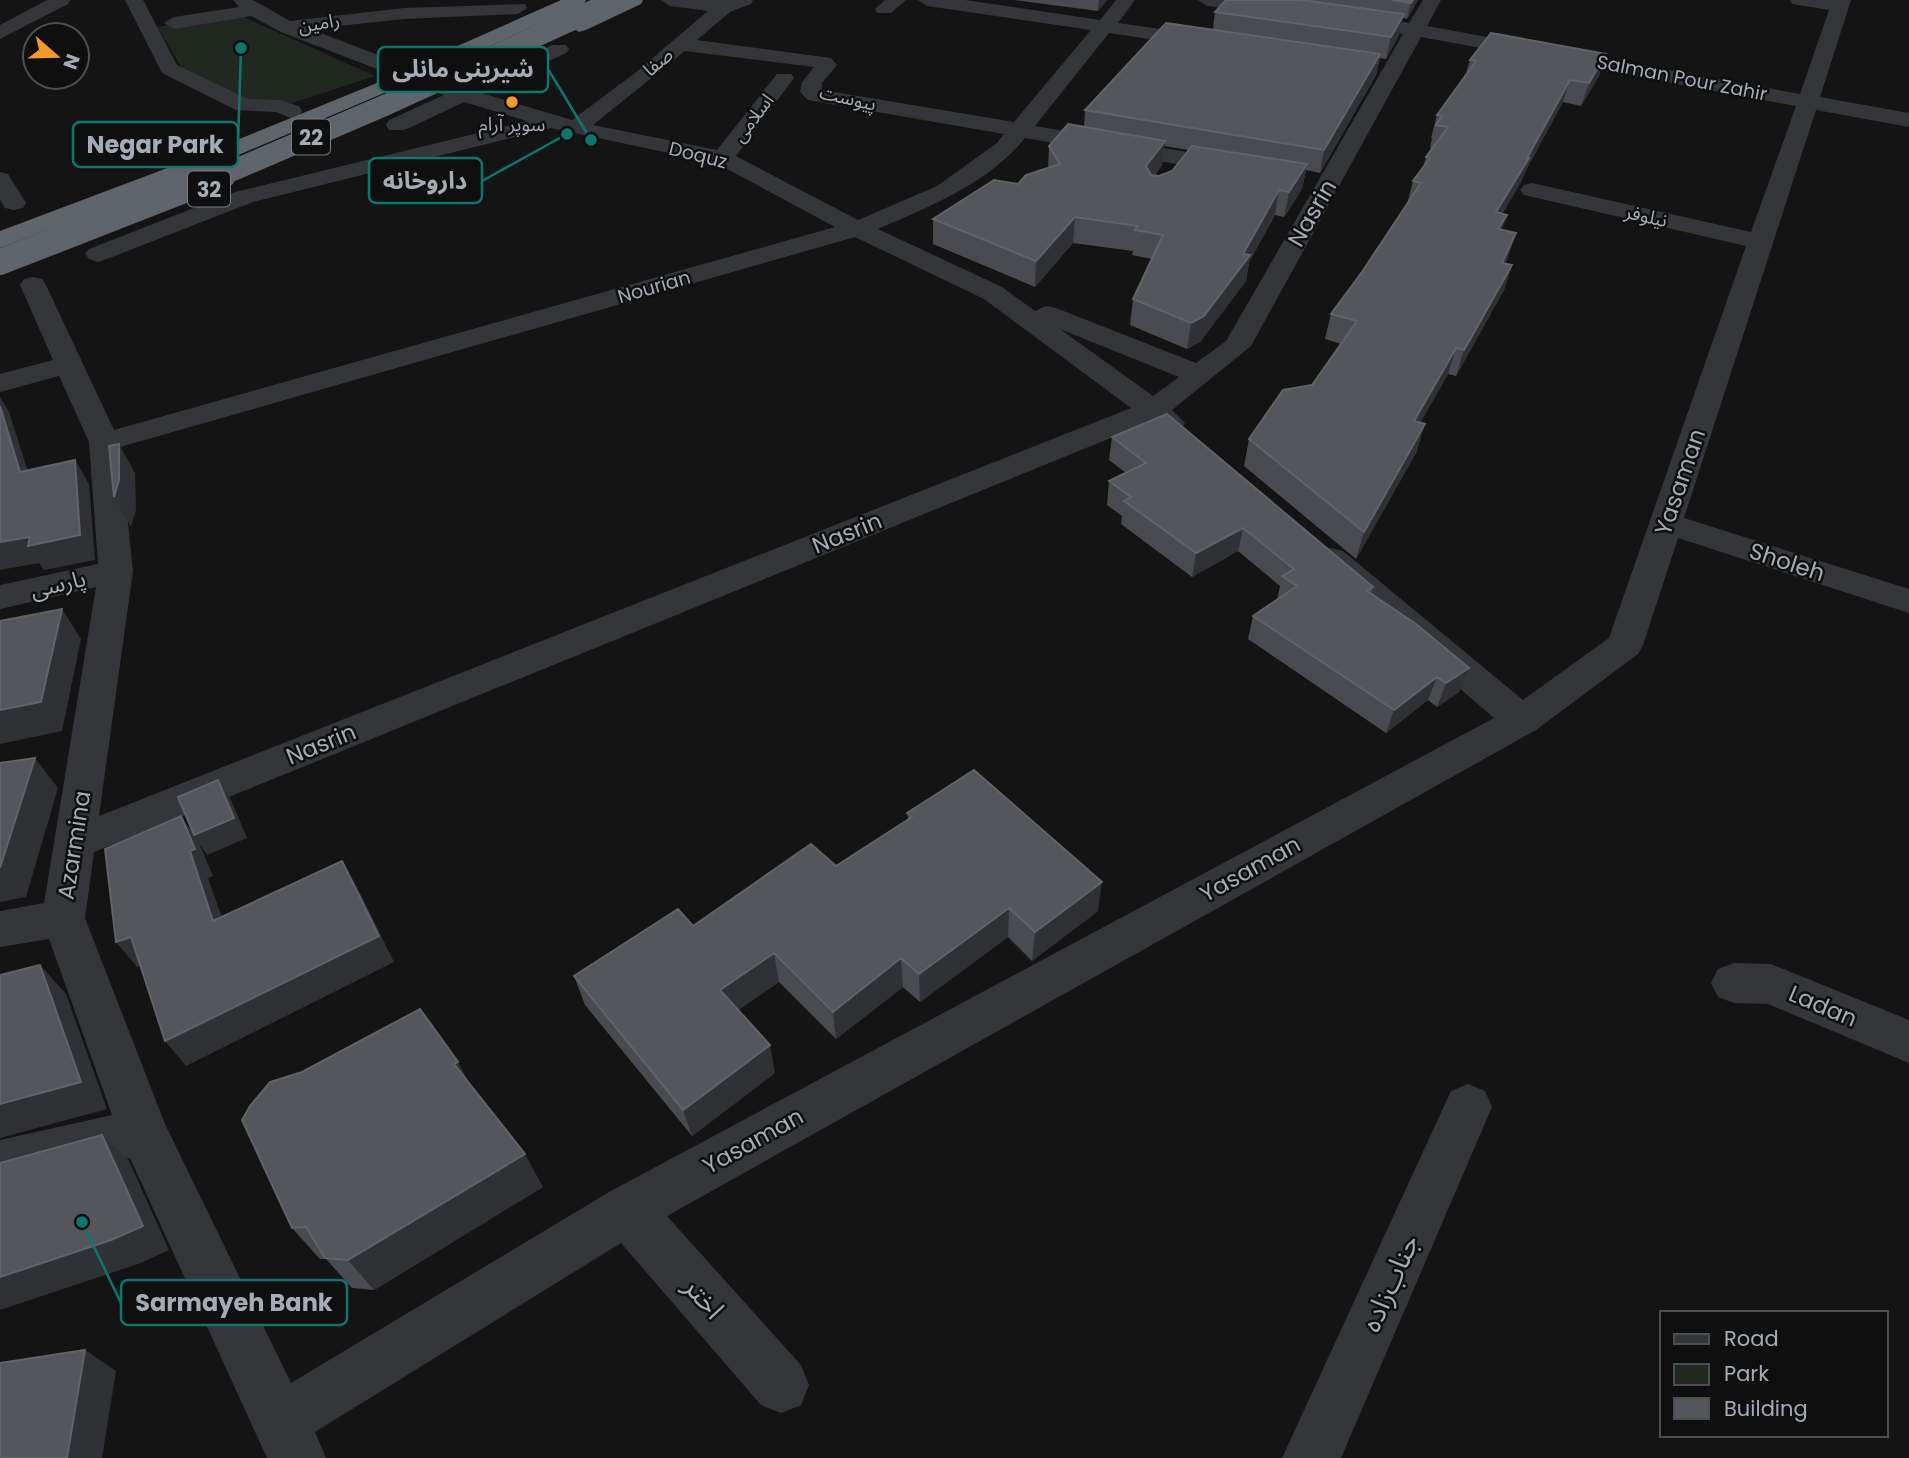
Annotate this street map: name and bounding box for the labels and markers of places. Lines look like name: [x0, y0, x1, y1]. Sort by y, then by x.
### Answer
callout: شیرینی مانلی: [378, 47, 548, 92]
marker: سوپر آرام: [504, 94, 520, 110]
place label: سوپر آرام: [479, 111, 545, 139]
callout: Negar Park: [73, 122, 238, 167]
callout: داروخانه: [369, 158, 482, 203]
callout: Sarmayeh Bank: [121, 1280, 347, 1325]

